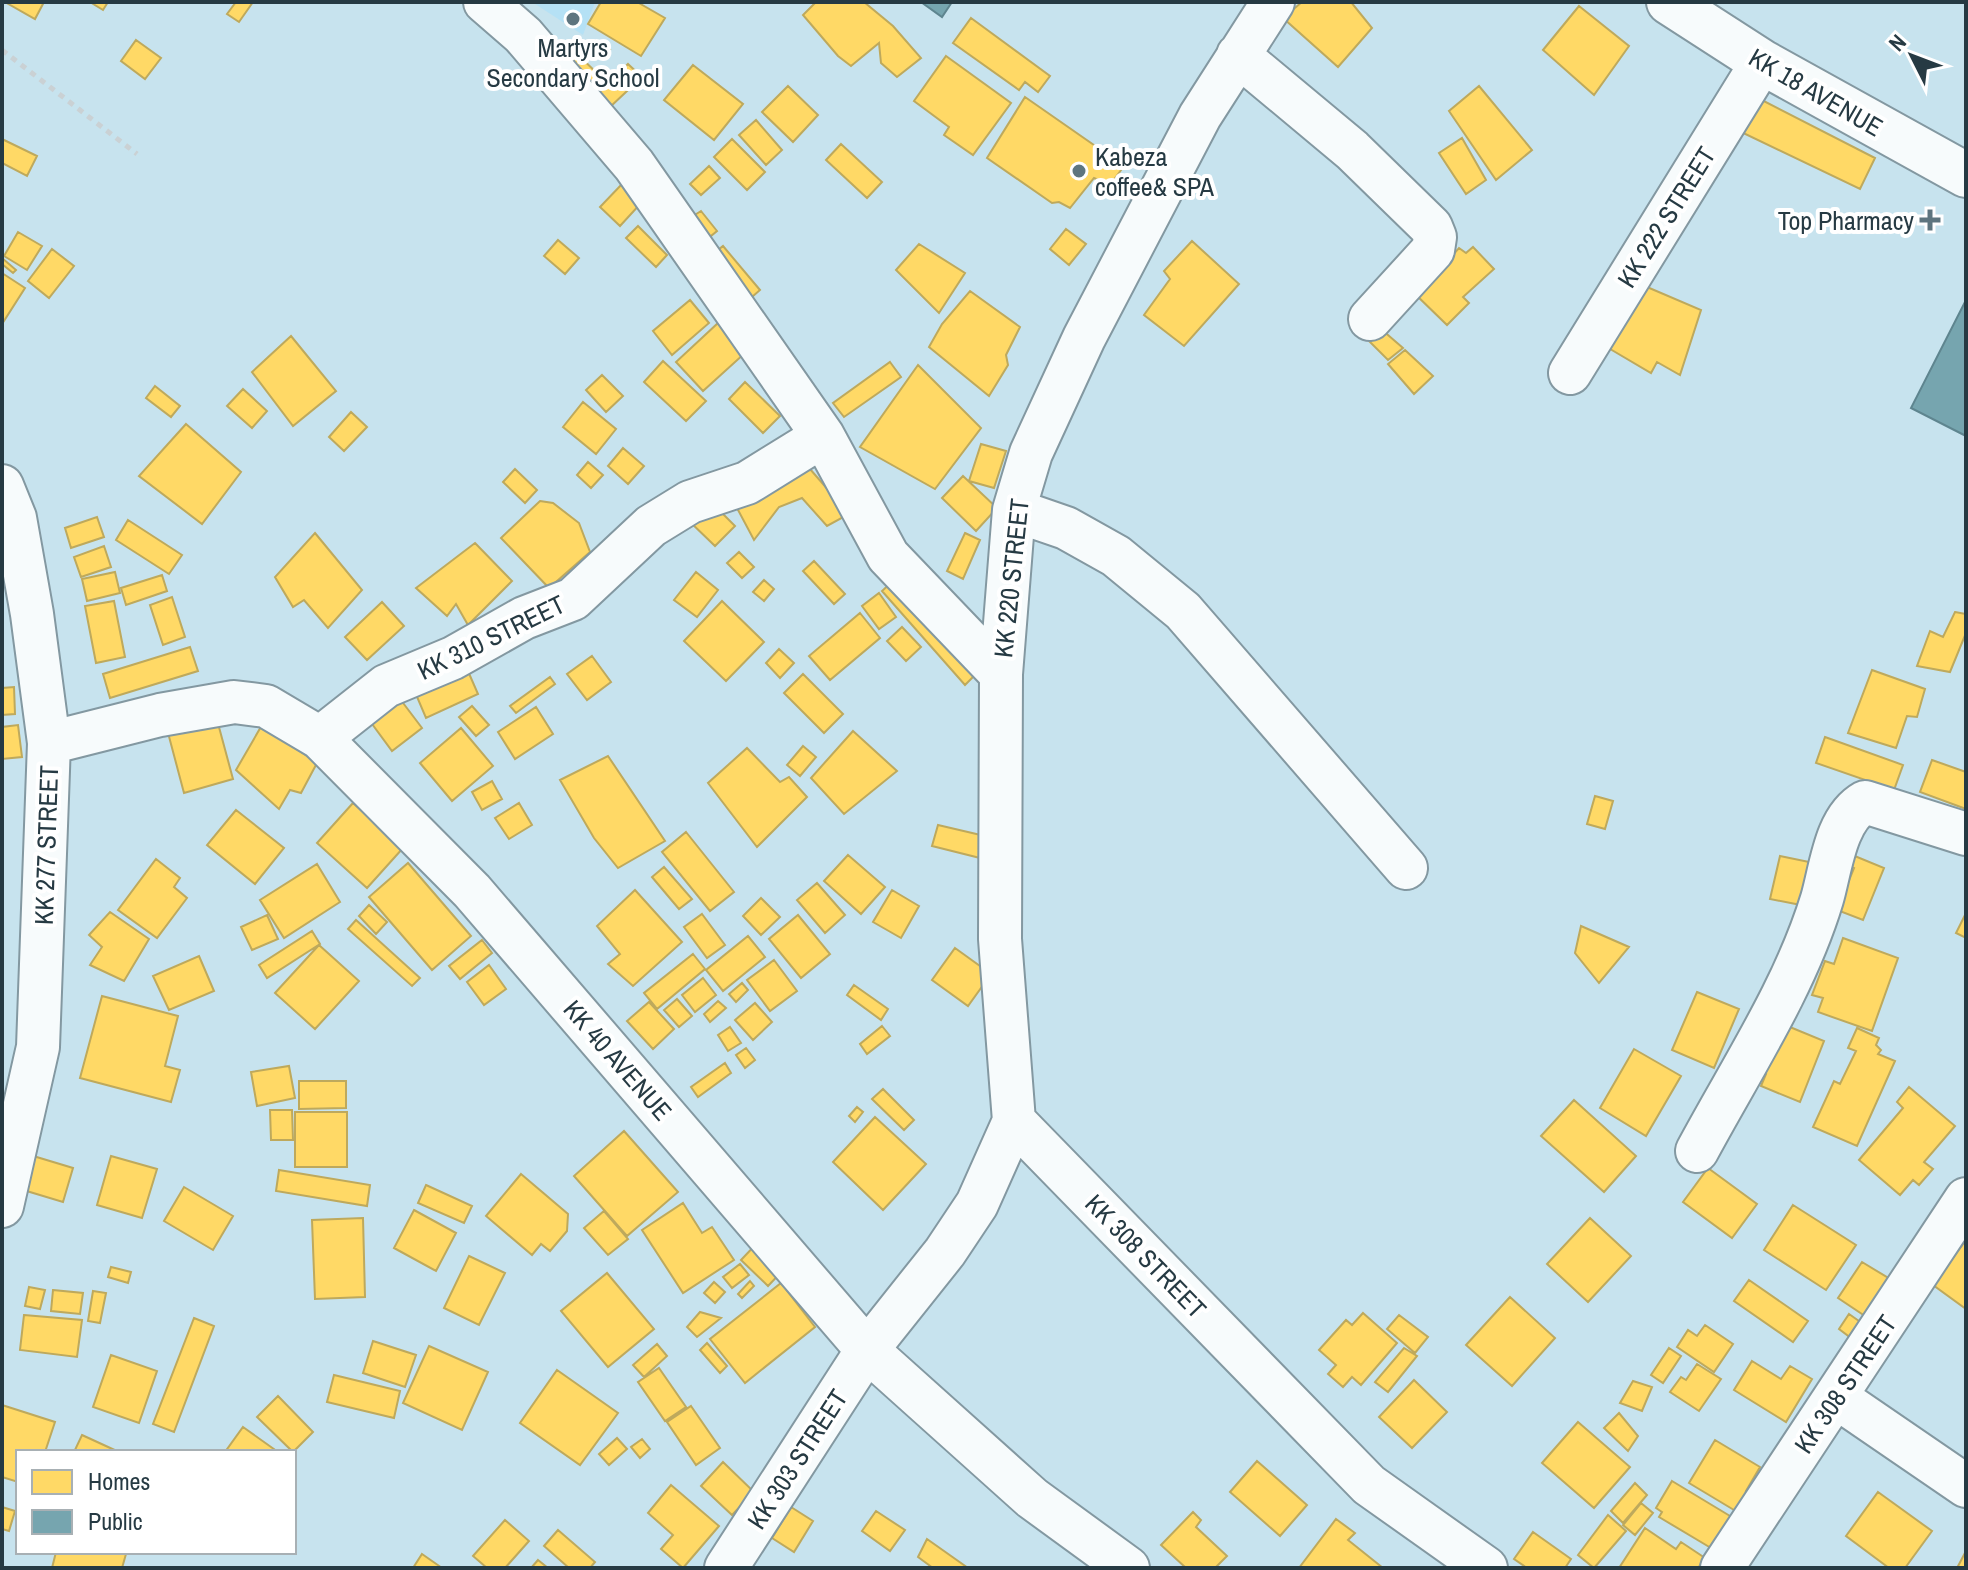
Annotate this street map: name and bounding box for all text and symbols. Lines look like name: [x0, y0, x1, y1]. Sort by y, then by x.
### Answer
marker: Martyrs Secondary School: [564, 10, 582, 28]
north arrow: [1872, 16, 1952, 96]
text: N: [1882, 28, 1913, 57]
place label: Martyrs Secondary School: [486, 30, 660, 95]
street label: KK 18 AVENUE: [1743, 40, 1889, 144]
place label: Kabeza coffee& SPA: [1095, 139, 1215, 204]
street label: KK 222 STREET: [1609, 140, 1723, 294]
marker: Kabeza coffee& SPA: [1070, 162, 1088, 180]
place label: Top Pharmacy: [1778, 203, 1914, 238]
marker: Top Pharmacy: [1921, 211, 1939, 229]
street label: KK 220 STREET: [985, 497, 1037, 659]
street label: KK 310 STREET: [411, 586, 571, 688]
street label: KK 277 STREET: [26, 764, 66, 926]
street label: KK 40 AVENUE: [556, 992, 680, 1128]
street label: KK 308 STREET: [1078, 1186, 1214, 1326]
street label: KK 308 STREET: [1786, 1308, 1904, 1460]
street label: KK 303 STREET: [739, 1382, 855, 1536]
legend: [16, 1450, 296, 1554]
text: Homes: [88, 1465, 150, 1497]
text: Public: [88, 1505, 143, 1537]

